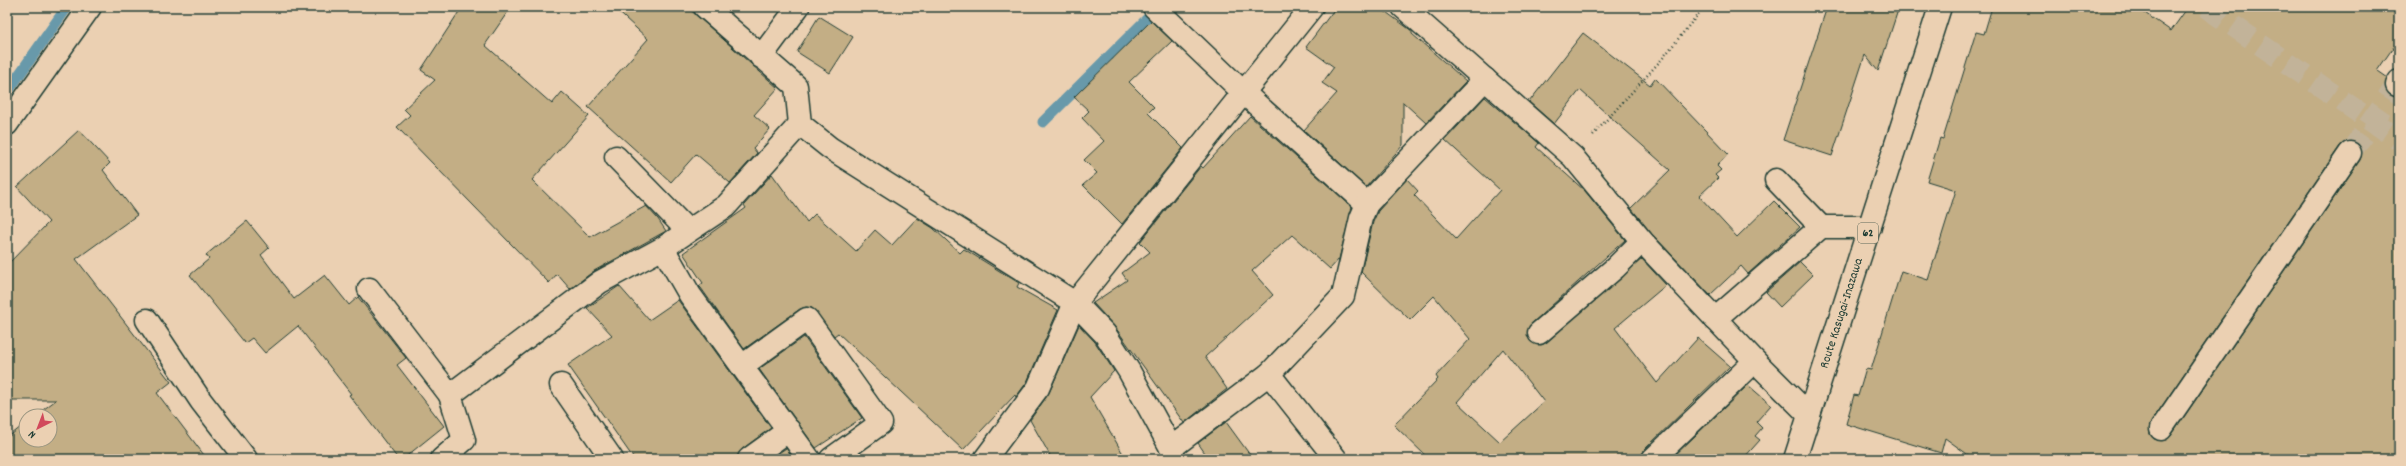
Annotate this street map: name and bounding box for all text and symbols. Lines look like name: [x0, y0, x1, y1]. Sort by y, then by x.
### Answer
road number: 62: [1858, 223, 1878, 243]
street label: Route Kasugai-Inazawa: [1815, 255, 1869, 371]
north arrow: [18, 408, 58, 448]
text: N: [25, 426, 40, 442]

